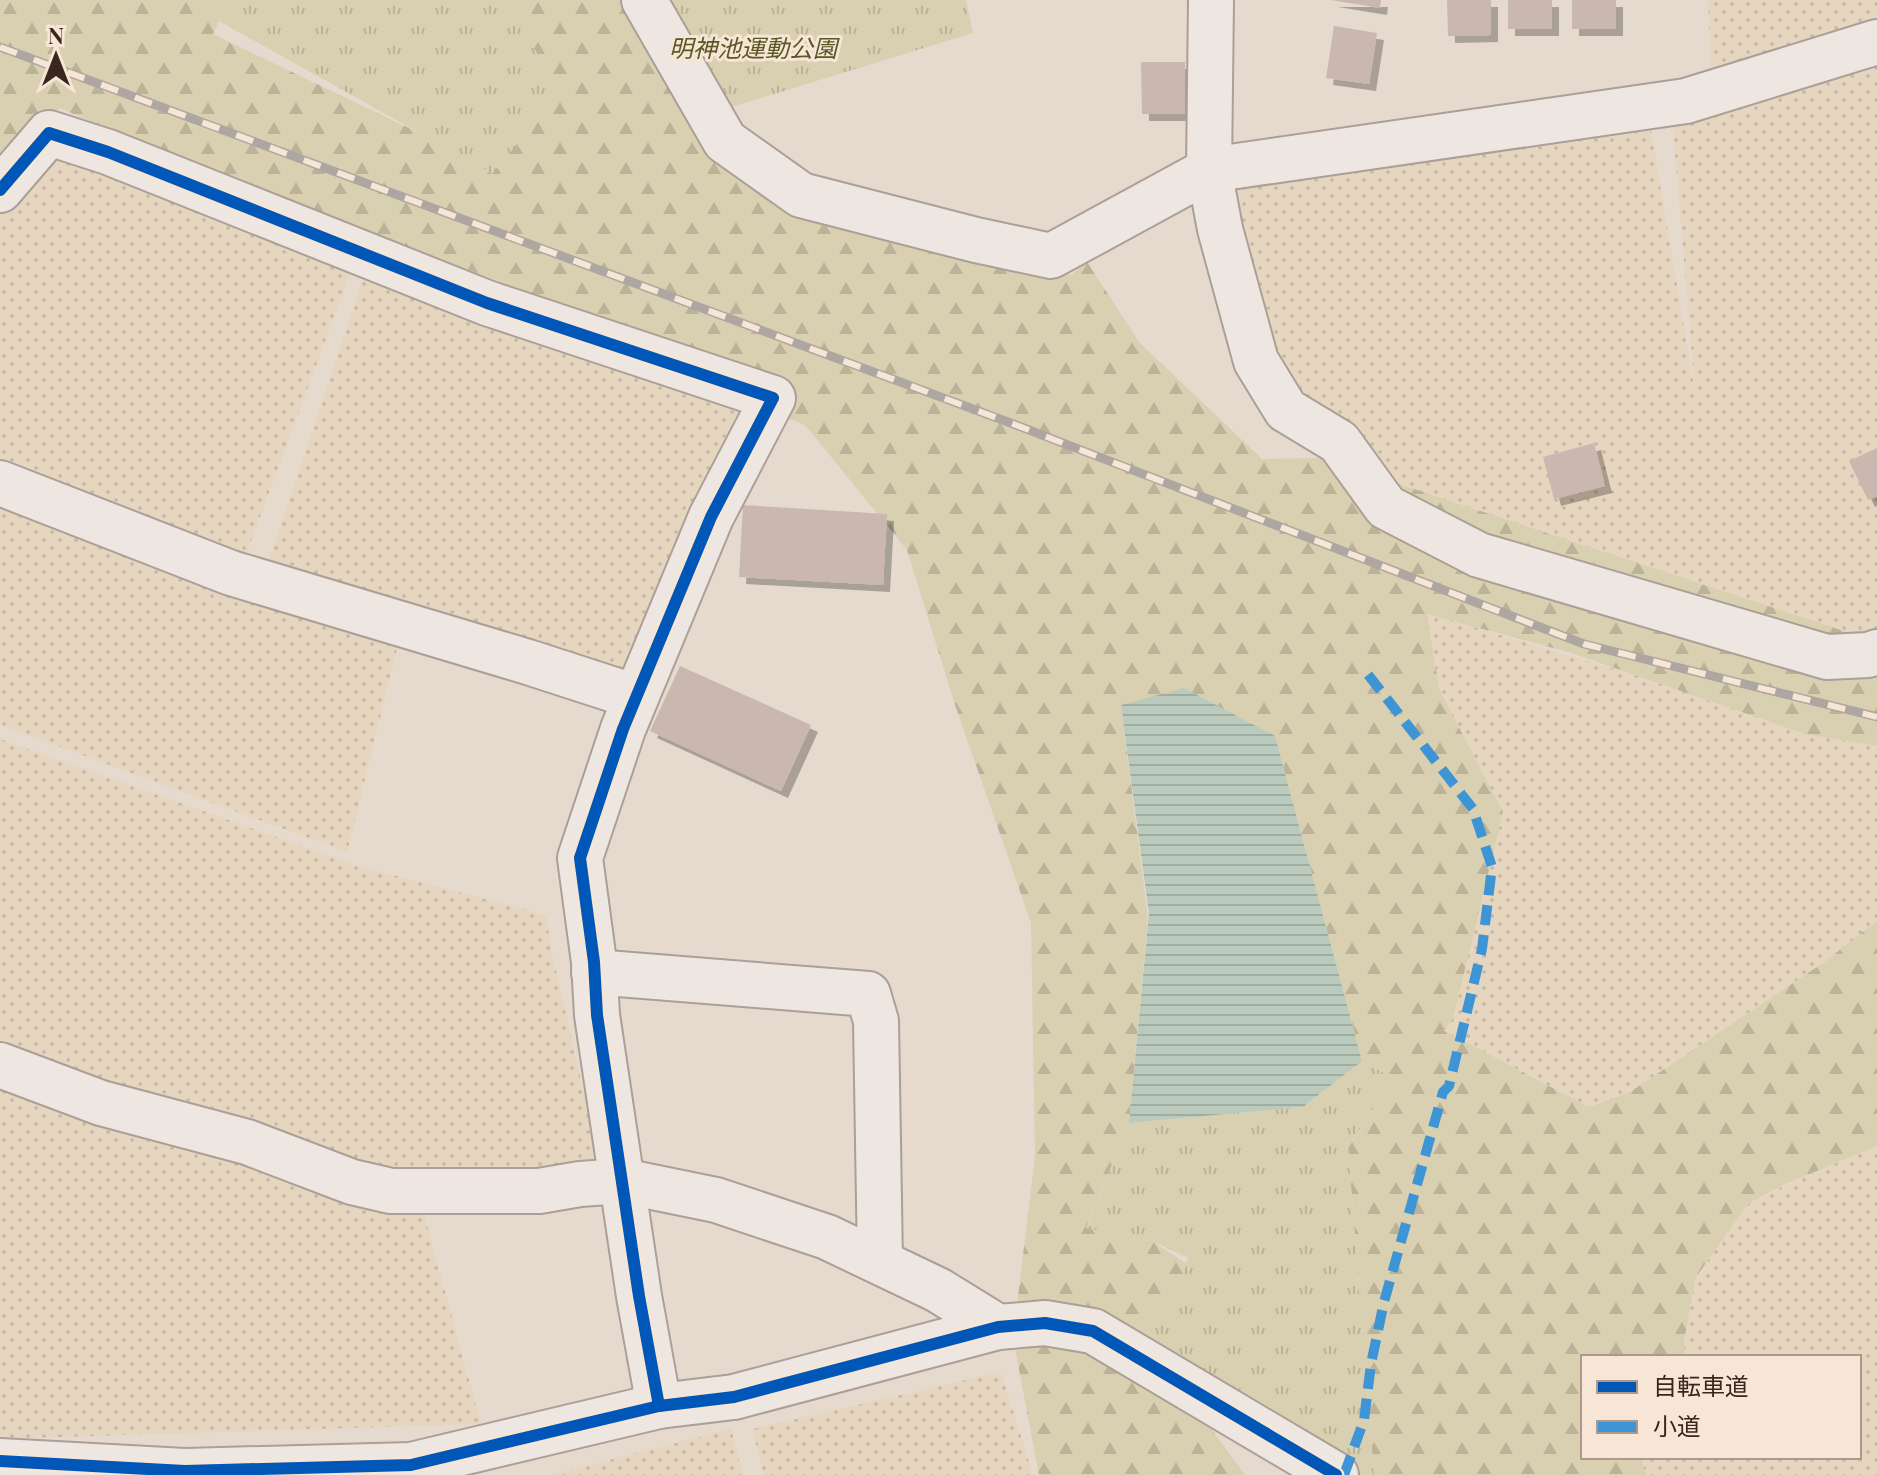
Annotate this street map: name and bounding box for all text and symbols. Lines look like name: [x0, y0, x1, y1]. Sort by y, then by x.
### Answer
north arrow: [16, 16, 96, 96]
text: N: [48, 20, 64, 50]
park label: 明神池運動公園: [669, 31, 840, 63]
legend: [1581, 1355, 1861, 1459]
text: 自転車道: [1653, 1369, 1749, 1401]
text: 小道: [1653, 1409, 1701, 1441]

